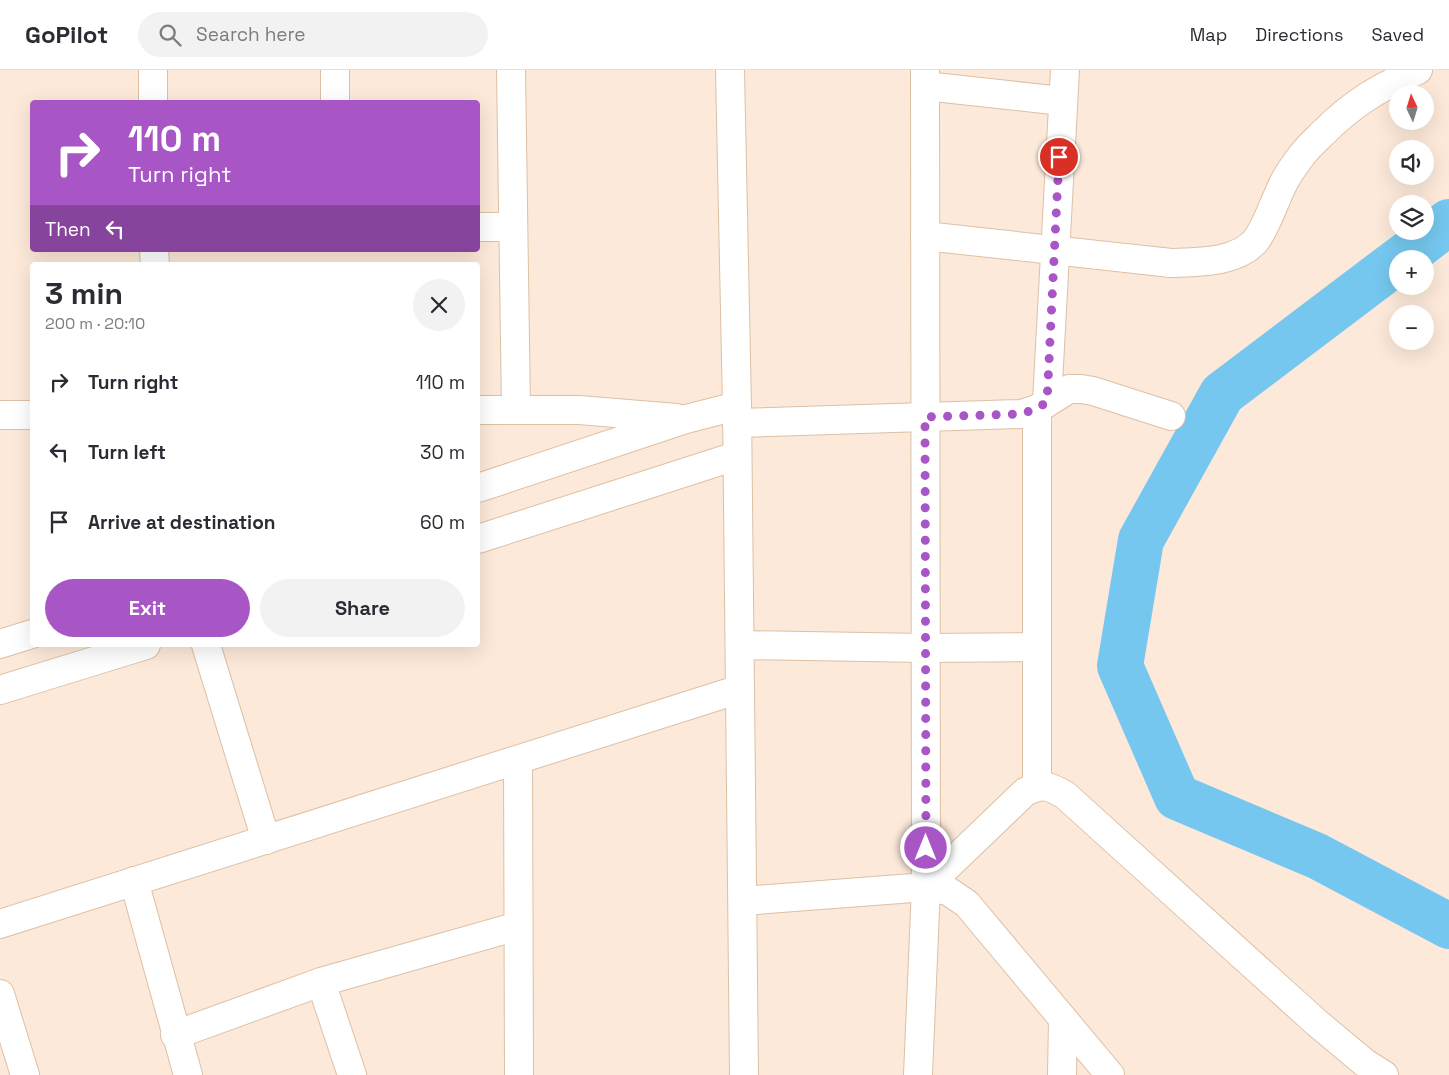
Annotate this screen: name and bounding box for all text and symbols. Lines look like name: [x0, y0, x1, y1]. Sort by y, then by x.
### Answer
search box: [138, 12, 488, 57]
text: GoPilot: [25, 19, 108, 50]
icon: search: [156, 21, 184, 49]
text: Search here: [196, 22, 306, 47]
text: Map: [1190, 23, 1227, 46]
text: Directions: [1255, 23, 1344, 46]
text: Saved: [1372, 23, 1424, 46]
north arrow: [1389, 85, 1434, 130]
map controls: [1389, 85, 1434, 350]
text: 110 m: [128, 117, 221, 161]
icon: right: [45, 120, 110, 185]
pin: [1038, 136, 1080, 178]
button: sound: [1389, 140, 1434, 185]
icon: arrive: [1045, 143, 1073, 171]
text: Turn right: [128, 160, 231, 188]
button: layers: [1389, 195, 1434, 240]
icon: left: [101, 215, 129, 243]
text: Then: [45, 217, 91, 242]
button: +: [1389, 250, 1434, 295]
text: 3 min: [45, 274, 123, 313]
button: close: [413, 279, 465, 331]
button: −: [1389, 305, 1434, 350]
text: 200 m · 20:10: [45, 313, 145, 334]
icon: right: [45, 368, 73, 396]
text: Turn right: [88, 370, 178, 395]
text: 110 m: [416, 370, 465, 395]
icon: left: [45, 438, 73, 466]
text: Turn left: [88, 440, 166, 465]
text: 30 m: [420, 440, 465, 465]
icon: arrive: [45, 508, 73, 536]
text: Arrive at destination: [88, 510, 276, 535]
text: 60 m: [420, 510, 465, 535]
button: Exit: [45, 579, 250, 637]
button: Share: [260, 579, 465, 637]
position arrow: [899, 821, 951, 873]

